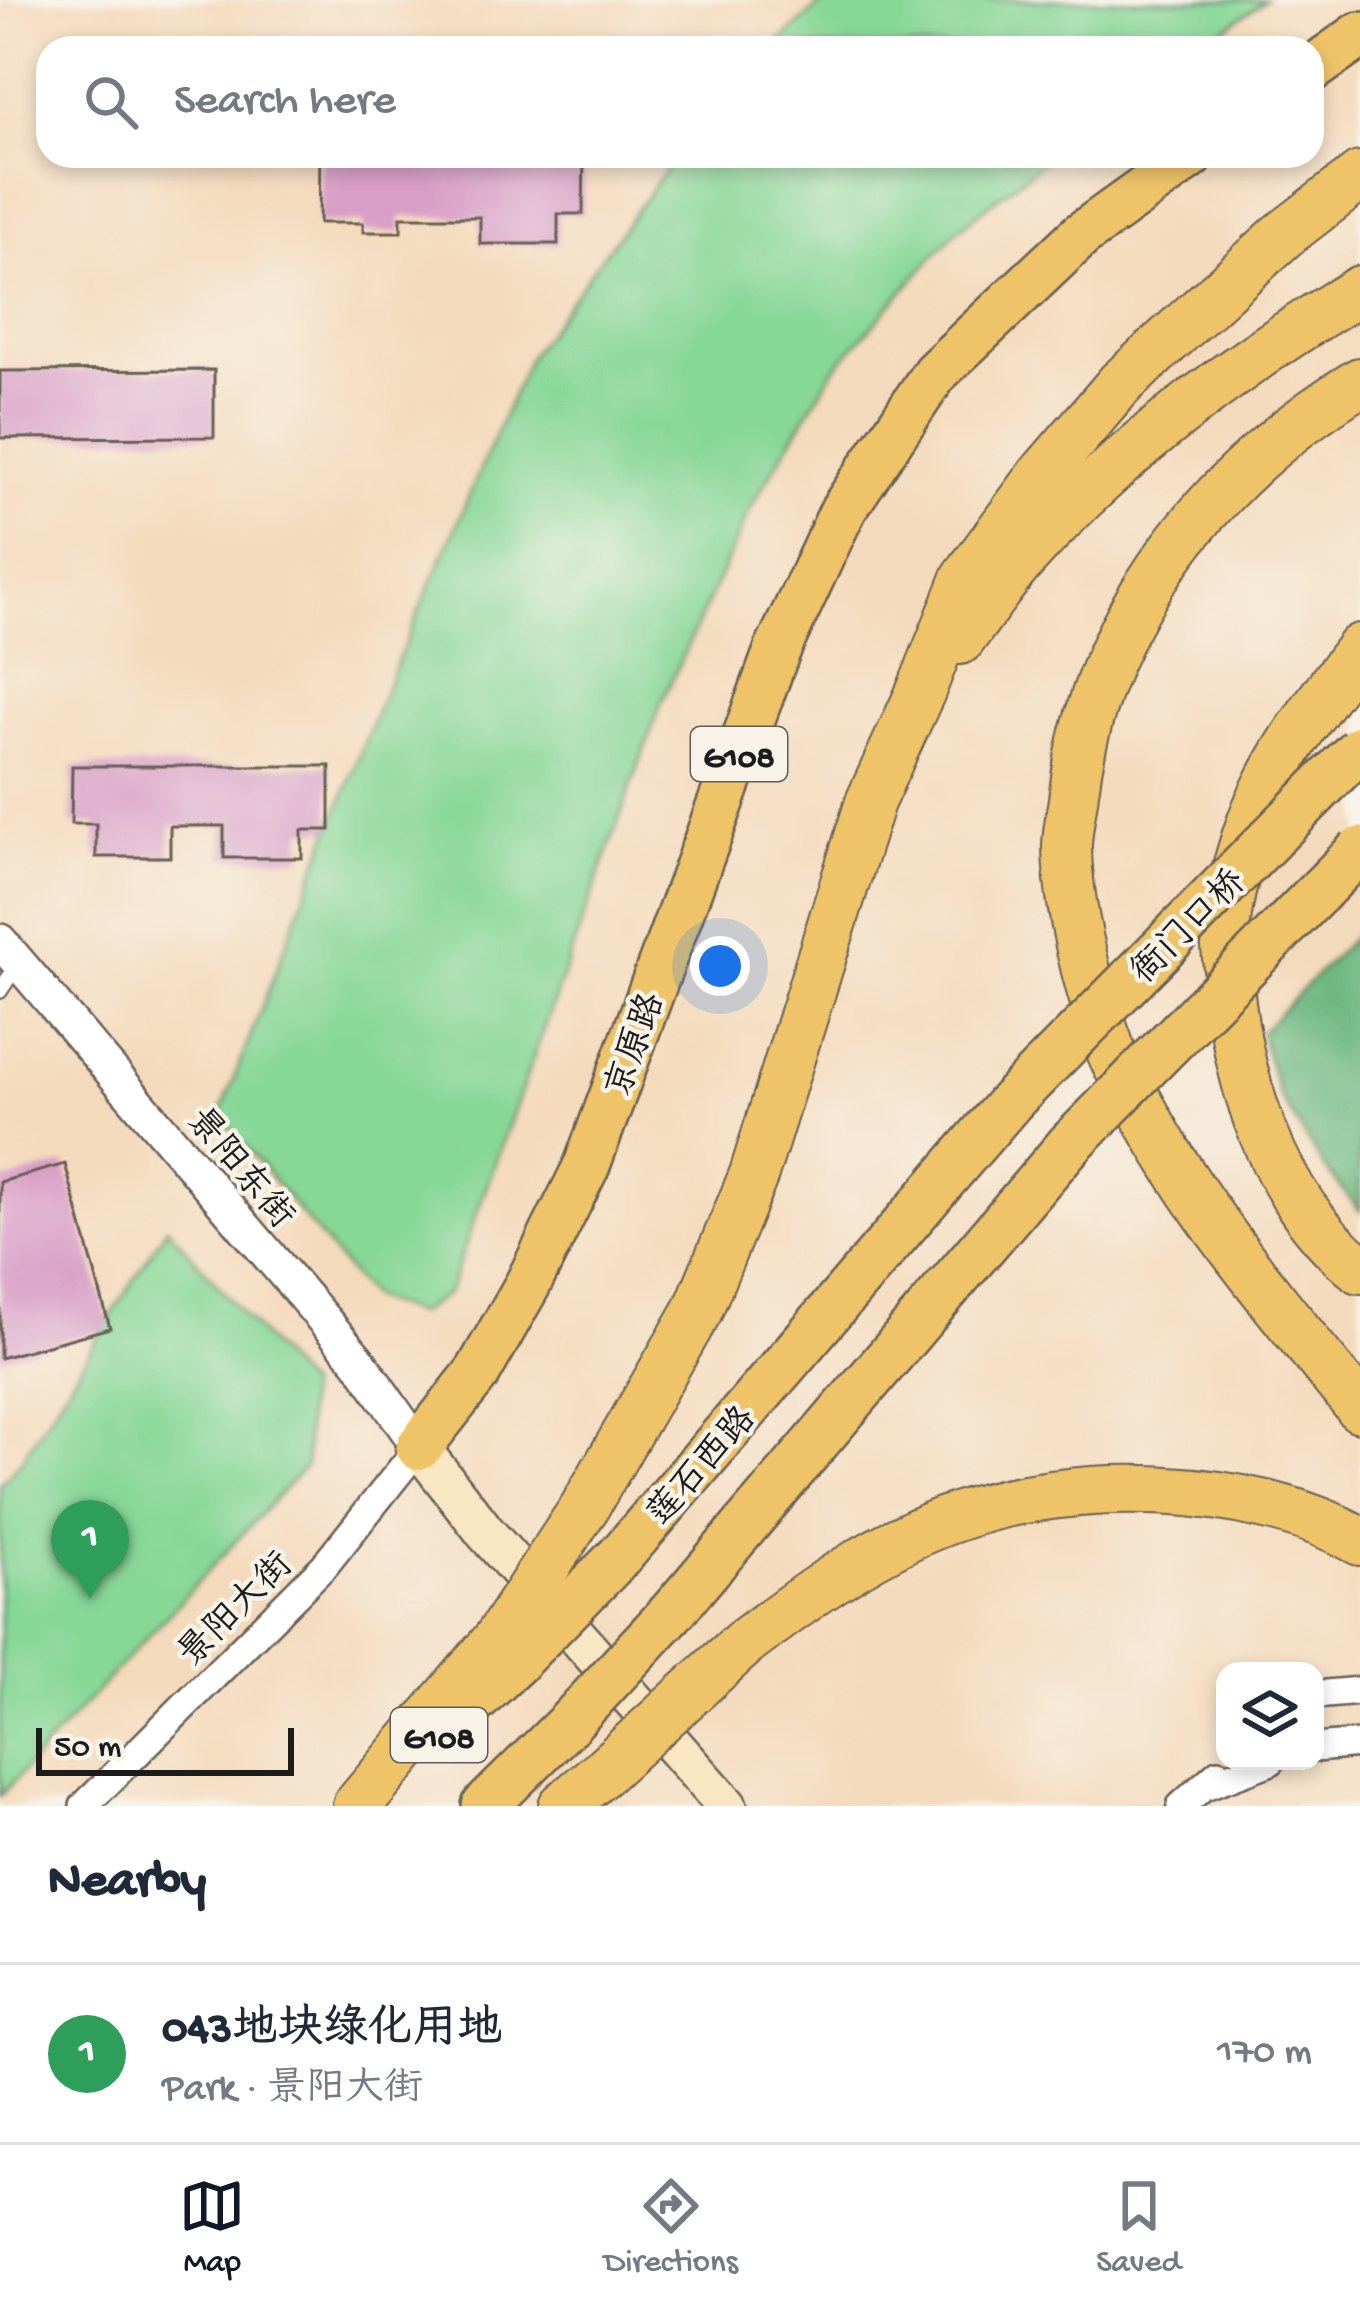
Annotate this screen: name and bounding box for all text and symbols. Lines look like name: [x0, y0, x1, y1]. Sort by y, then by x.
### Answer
search box: [36, 36, 1324, 168]
icon: search: [78, 69, 144, 135]
text: Search here: [174, 76, 396, 129]
road number: G108: [691, 727, 787, 781]
street label: 衙门口桥: [1124, 862, 1257, 995]
your location: [690, 936, 750, 996]
street label: 京原路: [598, 987, 677, 1104]
street label: 景阳东街: [175, 1100, 302, 1239]
street label: 莲石西路: [639, 1399, 767, 1537]
pin: 1: [51, 1500, 129, 1599]
street label: 景阳大街: [171, 1545, 304, 1678]
map controls: [1216, 1662, 1324, 1770]
button: layers: [1216, 1662, 1324, 1770]
road number: G108: [391, 1708, 487, 1762]
scale bar: [36, 1722, 294, 1775]
text: 50 m: [54, 1730, 121, 1768]
text: Nearby: [48, 1854, 206, 1914]
text: 043地块绿化用地: [162, 2005, 502, 2058]
text: 1: [79, 2031, 95, 2077]
text: 170 m: [1217, 2031, 1312, 2077]
text: Park · 景阳大街: [162, 2068, 423, 2114]
tab: Map: [179, 2173, 245, 2283]
tab: Directions: [604, 2173, 738, 2283]
tab: Saved: [1096, 2173, 1181, 2283]

